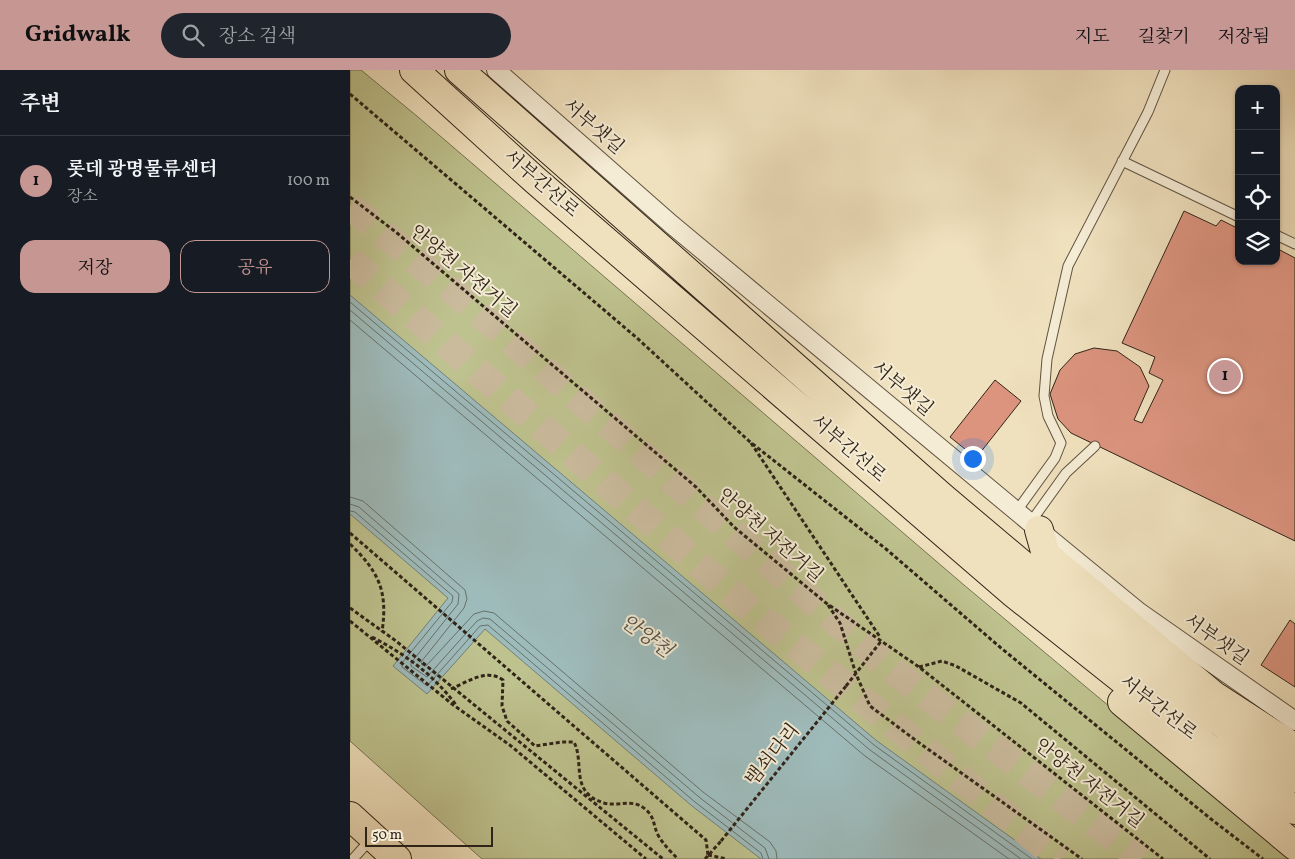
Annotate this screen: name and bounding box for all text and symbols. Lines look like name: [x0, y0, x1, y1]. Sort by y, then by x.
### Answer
search box: [161, 13, 511, 58]
text: Gridwalk: [25, 18, 131, 52]
icon: search: [179, 21, 207, 49]
text: 장소 검색: [219, 24, 296, 50]
text: 지도: [1075, 25, 1110, 50]
text: 길찾기: [1138, 25, 1190, 50]
text: 저장됨: [1218, 25, 1270, 50]
map controls: [1235, 85, 1280, 265]
button: +: [1235, 85, 1280, 130]
text: 주변: [20, 90, 61, 119]
street label: 서부샛길: [557, 93, 629, 161]
button: −: [1235, 130, 1280, 175]
street label: 서부간선로: [498, 144, 584, 224]
text: 롯데 광명물류센터: [67, 157, 218, 183]
text: 1: [33, 170, 39, 192]
text: 100 m: [287, 170, 330, 192]
button: locate: [1235, 175, 1280, 220]
text: 장소: [67, 186, 98, 208]
street label: 안양천 자전거길: [404, 220, 522, 324]
button: layers: [1235, 220, 1280, 265]
button: 저장: [20, 240, 170, 293]
button: 공유: [180, 240, 330, 293]
street label: 서부샛길: [866, 355, 938, 423]
pin: 1: [1209, 357, 1241, 395]
street label: 서부간선로: [805, 409, 891, 489]
your location: [960, 446, 986, 472]
street label: 안양천 자전거길: [712, 483, 828, 589]
street label: 서부샛길: [1178, 608, 1254, 672]
water label: 안양천: [614, 609, 679, 666]
street label: 서부간선로: [1114, 670, 1202, 746]
street label: 뱀쇠다리: [740, 718, 806, 792]
street label: 안양천 자전거길: [1029, 733, 1149, 835]
scale bar: [365, 824, 492, 847]
text: 50 m: [372, 826, 402, 845]

